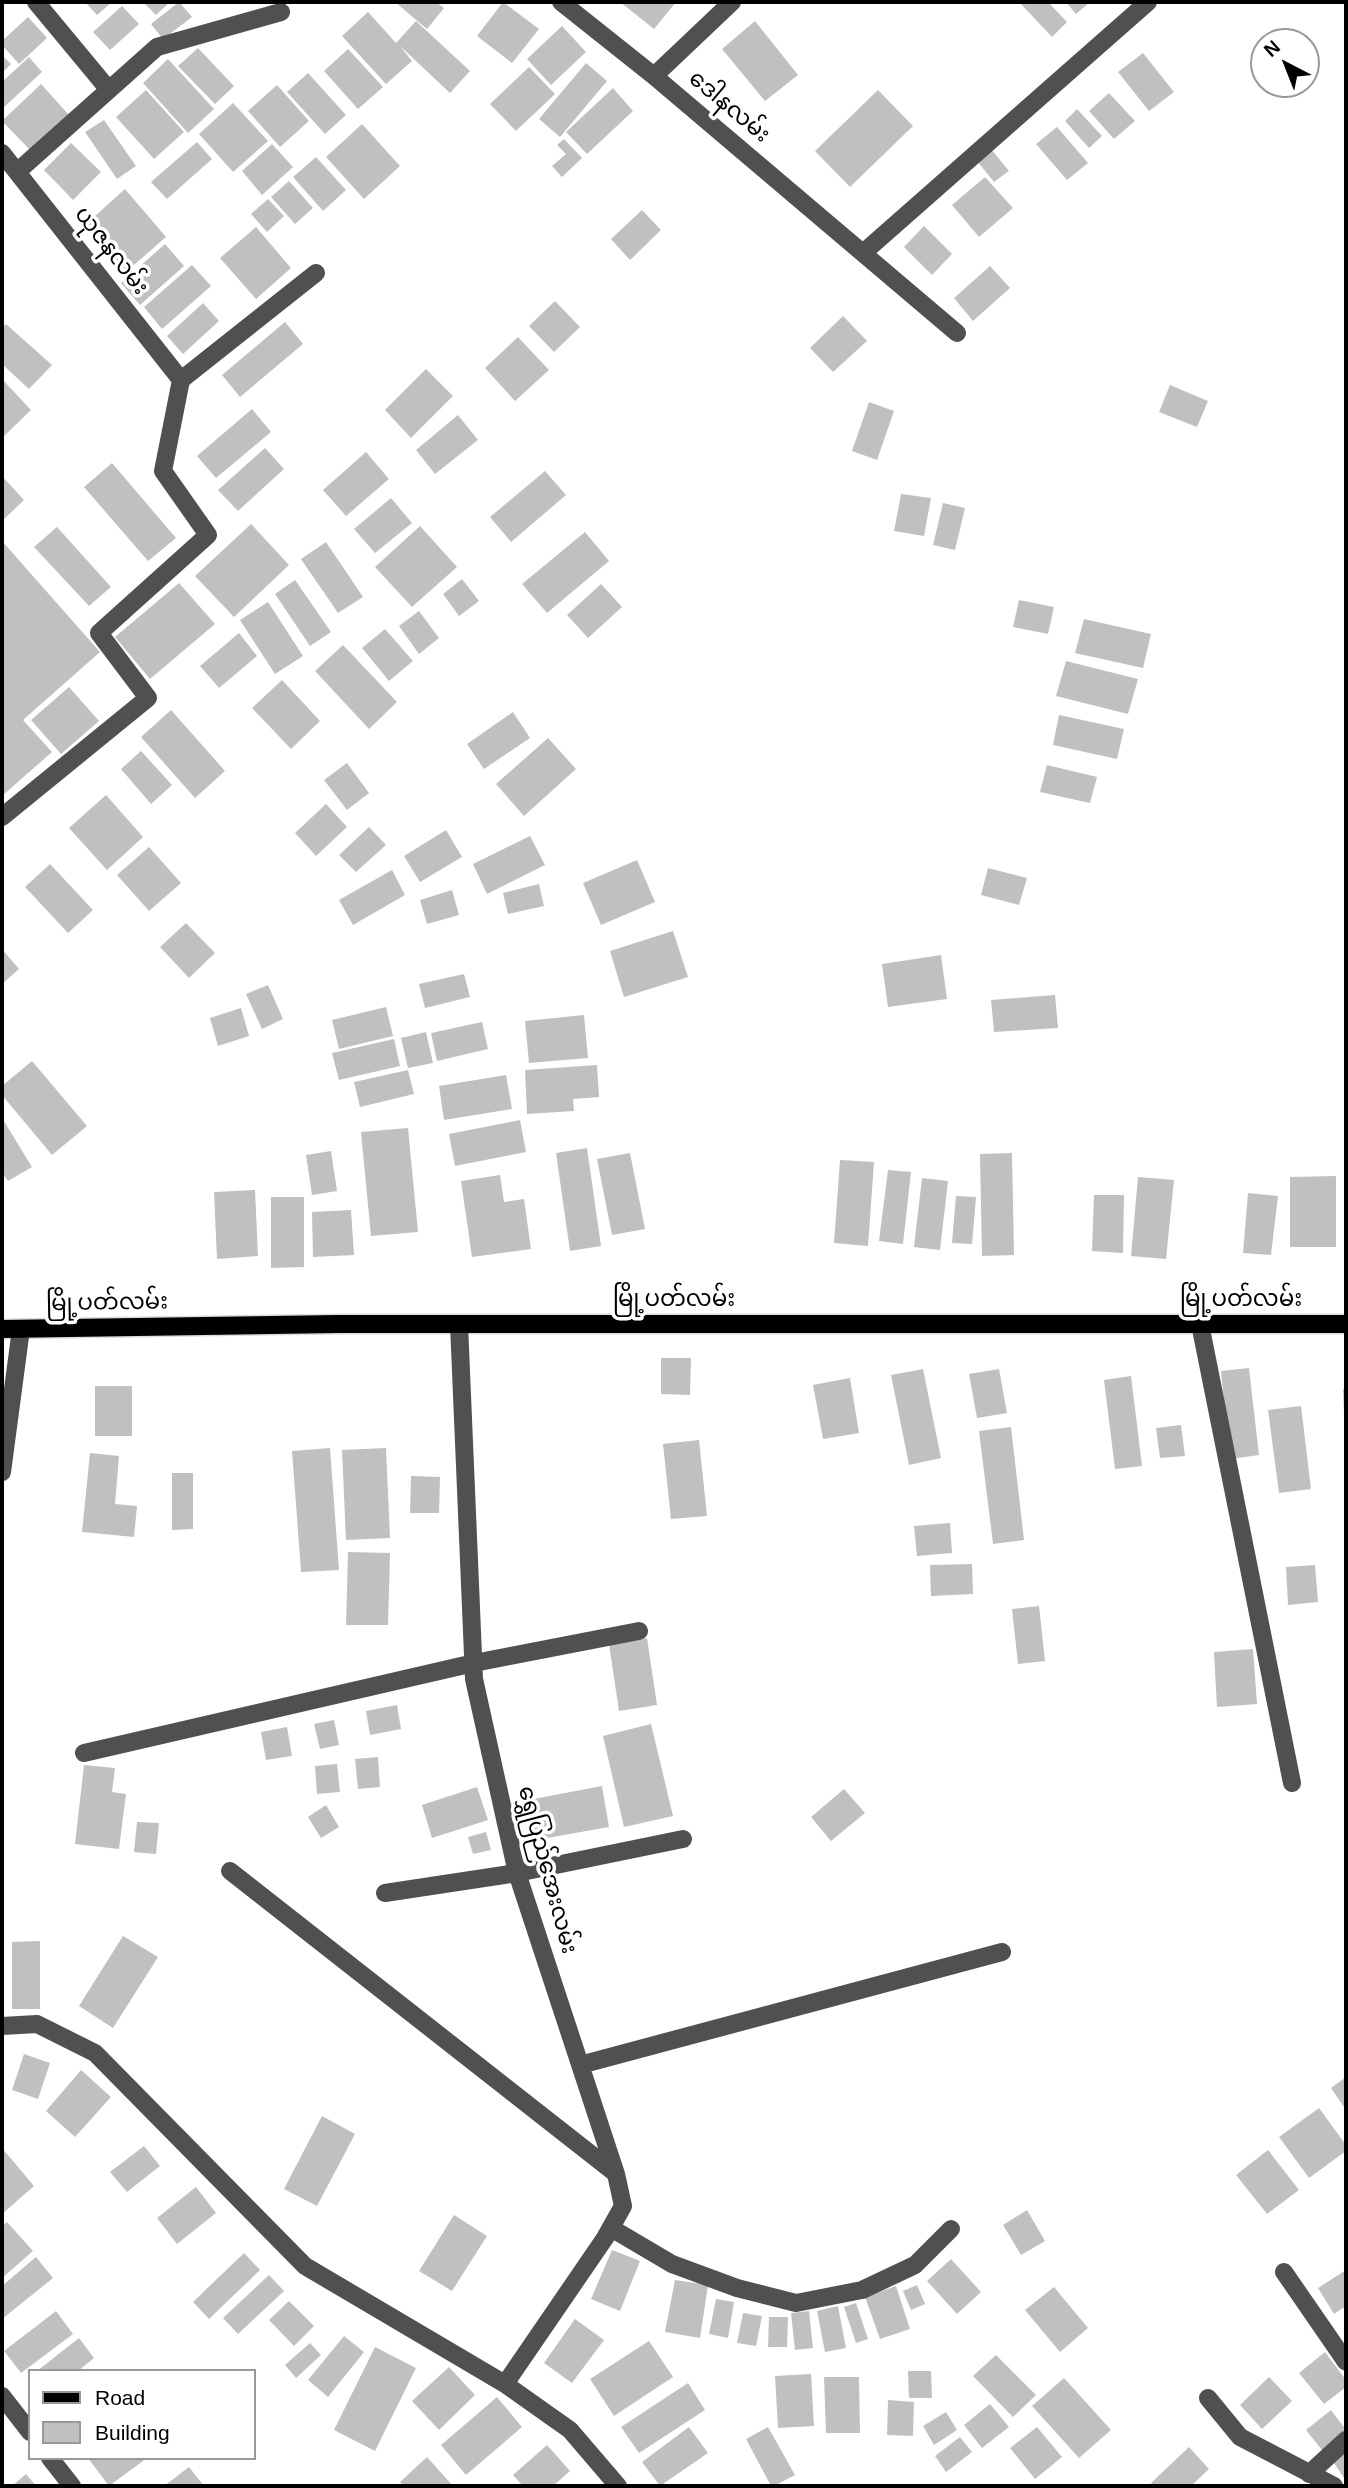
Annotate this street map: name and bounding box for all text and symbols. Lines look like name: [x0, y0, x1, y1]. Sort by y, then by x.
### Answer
north arrow: [1250, 28, 1320, 98]
text: N: [1260, 36, 1284, 61]
street label: ဒေါနလမ်း: [683, 65, 775, 149]
street label: ယုဇနလမ်း: [68, 201, 154, 301]
street label: မြို့ပတ်လမ်း: [613, 1286, 735, 1314]
street label: မြို့ပတ်လမ်း: [1180, 1286, 1302, 1314]
street label: မြို့ပတ်လမ်း: [46, 1288, 168, 1318]
street label: ရွှေပြည်အေးလမ်း: [511, 1783, 583, 1957]
legend: [28, 2369, 256, 2460]
text: Road: [95, 2386, 145, 2409]
text: Building: [95, 2421, 170, 2444]

